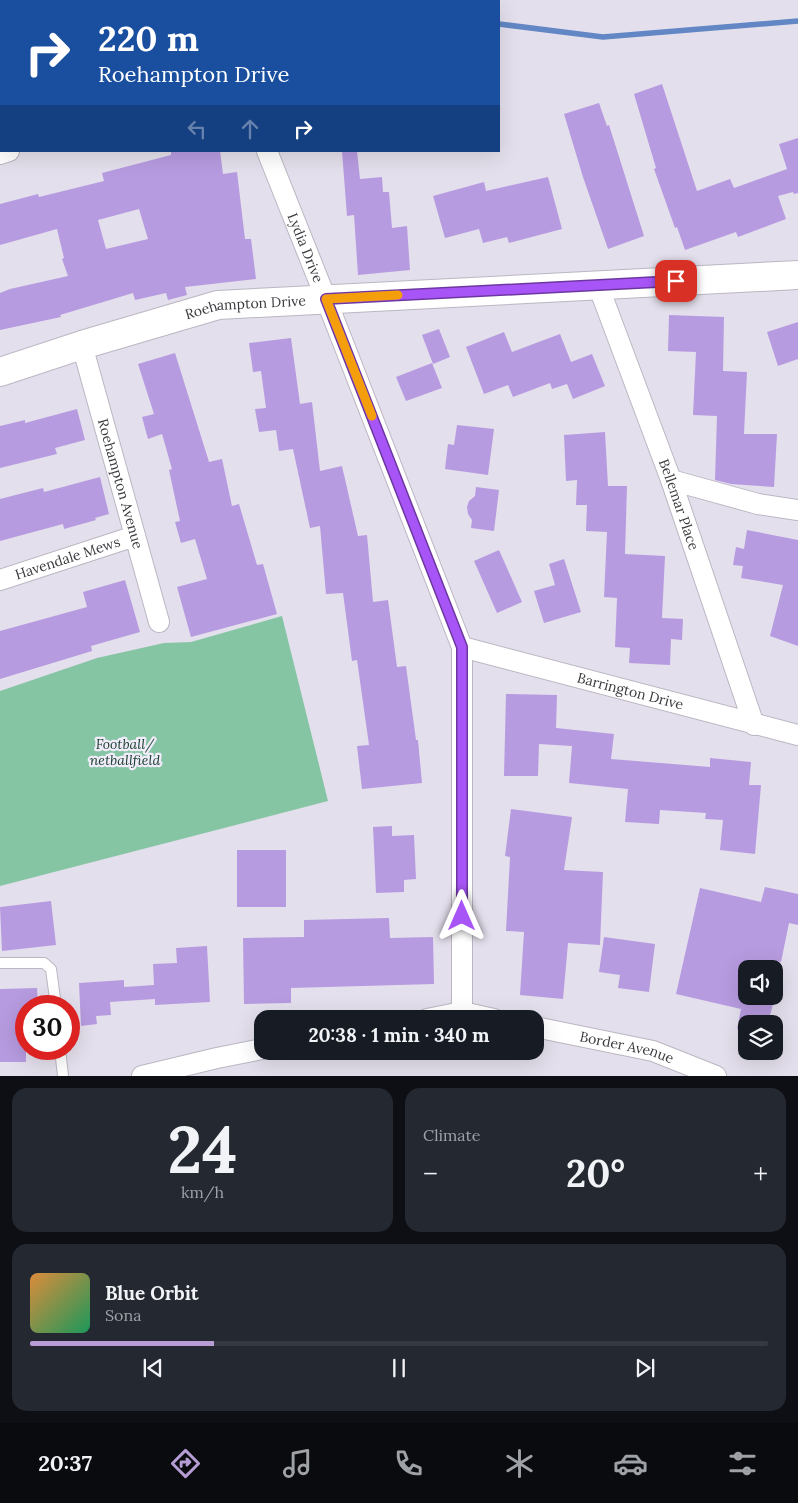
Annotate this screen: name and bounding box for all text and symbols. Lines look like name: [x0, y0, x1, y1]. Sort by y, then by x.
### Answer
text: 220 m: [98, 16, 199, 61]
icon: right: [15, 20, 80, 85]
text: Roehampton Drive: [98, 60, 289, 88]
icon: left: [183, 115, 211, 143]
icon: ahead: [236, 115, 264, 143]
icon: right: [289, 115, 317, 143]
street label: Lydia Drive: [284, 210, 328, 285]
pin: [655, 260, 697, 302]
icon: arrive: [662, 267, 690, 295]
street label: Roehampton Drive: [183, 291, 307, 323]
street label: Roehampton Avenue: [94, 417, 147, 551]
street label: Bellemar Place: [655, 456, 703, 553]
street label: Havendale Mews: [13, 532, 122, 584]
street label: Barrington Drive: [575, 669, 686, 714]
park label: Football/ netballfield: [90, 735, 161, 769]
position arrow: [435, 889, 487, 941]
map controls: [738, 960, 783, 1060]
button: sound: [738, 960, 783, 1005]
speed limit sign: 30: [15, 995, 80, 1060]
button: layers: [738, 1015, 783, 1060]
text: 20:38 · 1 min · 340 m: [308, 1023, 490, 1047]
street label: Border Avenue: [578, 1027, 677, 1068]
text: 24: [167, 1108, 238, 1191]
text: Climate: [423, 1125, 480, 1145]
text: 20°: [566, 1149, 625, 1197]
text: −: [423, 1156, 438, 1192]
text: +: [753, 1156, 768, 1192]
text: km/h: [181, 1182, 224, 1202]
text: Blue Orbit: [105, 1281, 199, 1305]
text: Sona: [105, 1305, 141, 1325]
icon: previous: [139, 1354, 167, 1382]
icon: pause: [385, 1354, 413, 1382]
icon: next: [631, 1354, 659, 1382]
icon: directions: [168, 1446, 203, 1481]
icon: music: [280, 1446, 315, 1481]
icon: phone: [391, 1446, 426, 1481]
icon: climate: [502, 1446, 537, 1481]
icon: car: [613, 1446, 648, 1481]
icon: filters: [725, 1446, 760, 1481]
text: 20:37: [38, 1449, 92, 1477]

